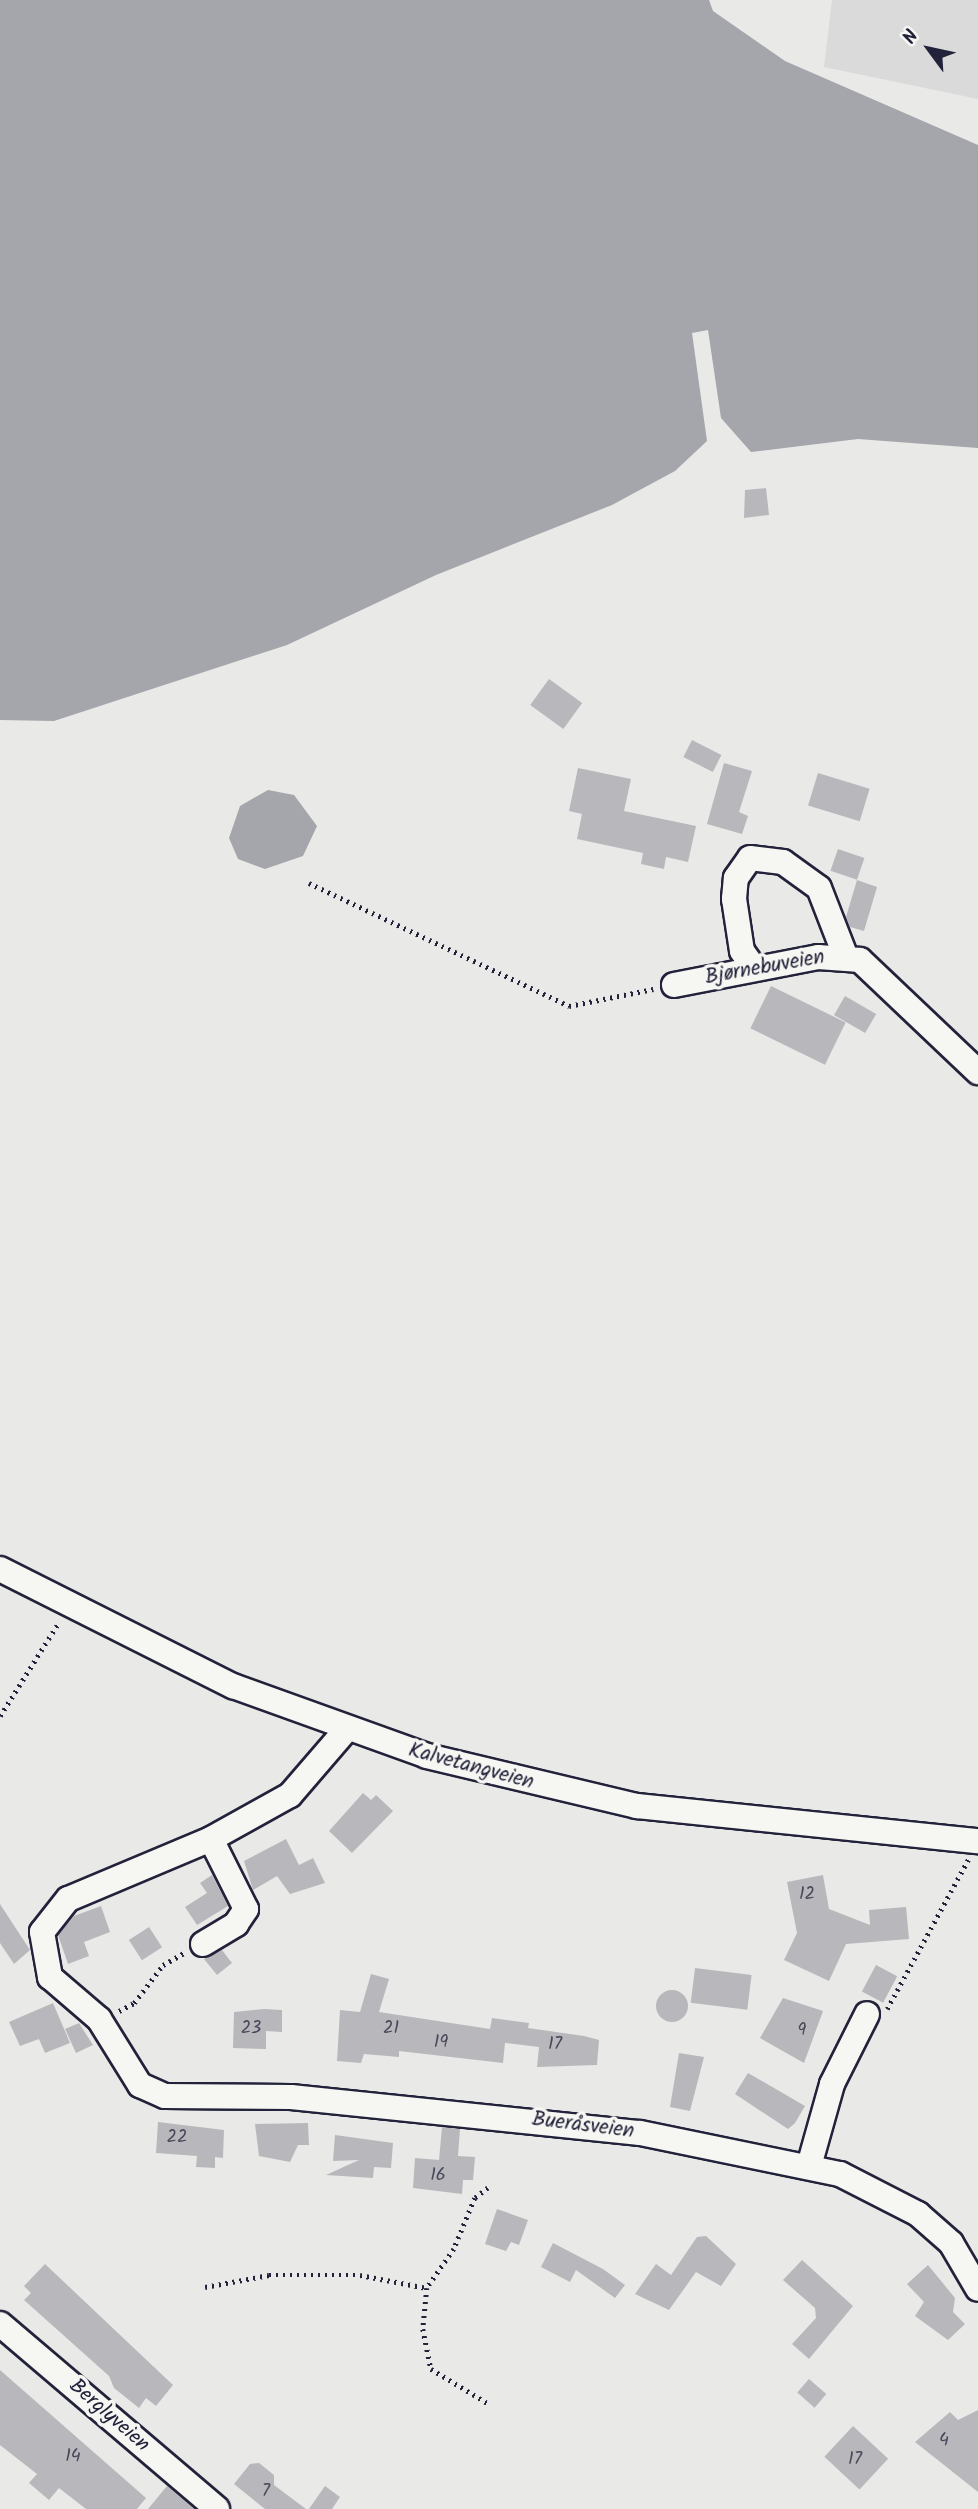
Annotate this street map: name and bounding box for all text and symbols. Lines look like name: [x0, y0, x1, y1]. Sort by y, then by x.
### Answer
north arrow: [894, 14, 964, 84]
text: N: [896, 24, 927, 51]
street label: Bjørnebuveien: [703, 945, 827, 991]
street label: Kalvetangveien: [406, 1738, 536, 1796]
house number: 12: [799, 1884, 815, 1906]
house number: 23: [241, 2018, 261, 2040]
house number: 21: [383, 2018, 399, 2040]
house number: 9: [798, 2020, 806, 2042]
house number: 19: [434, 2032, 448, 2054]
house number: 17: [548, 2034, 562, 2056]
street label: Bueråsveien: [531, 2107, 635, 2145]
house number: 22: [167, 2127, 187, 2149]
house number: 16: [430, 2165, 446, 2187]
street label: Berglyveien: [63, 2374, 155, 2458]
house number: 4: [939, 2430, 949, 2452]
house number: 14: [65, 2446, 81, 2468]
house number: 17: [848, 2449, 862, 2471]
house number: 7: [262, 2481, 270, 2503]

